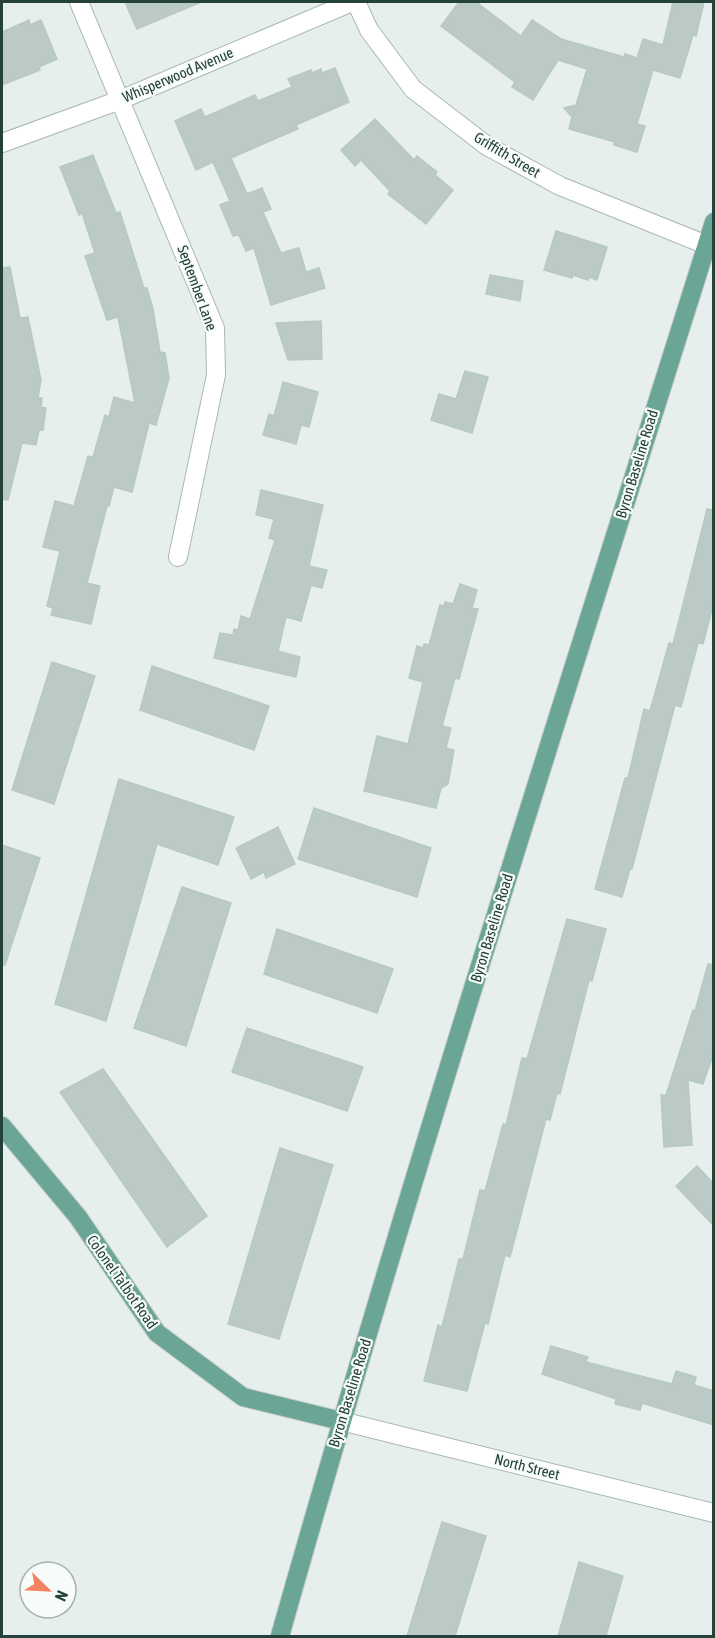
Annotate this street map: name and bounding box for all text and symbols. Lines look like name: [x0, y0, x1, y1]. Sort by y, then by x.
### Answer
street label: Whisperwood Avenue: [120, 43, 236, 106]
street label: Griffith Street: [471, 128, 543, 181]
street label: September Lane: [174, 243, 221, 333]
street label: Byron Baseline Road: [612, 408, 661, 520]
street label: Byron Baseline Road: [467, 872, 516, 984]
street label: Colonel Talbot Road: [84, 1232, 161, 1332]
street label: Byron Baseline Road: [325, 1337, 374, 1449]
street label: North Street: [493, 1450, 562, 1483]
north arrow: [18, 1560, 78, 1620]
text: N: [52, 1588, 72, 1604]

